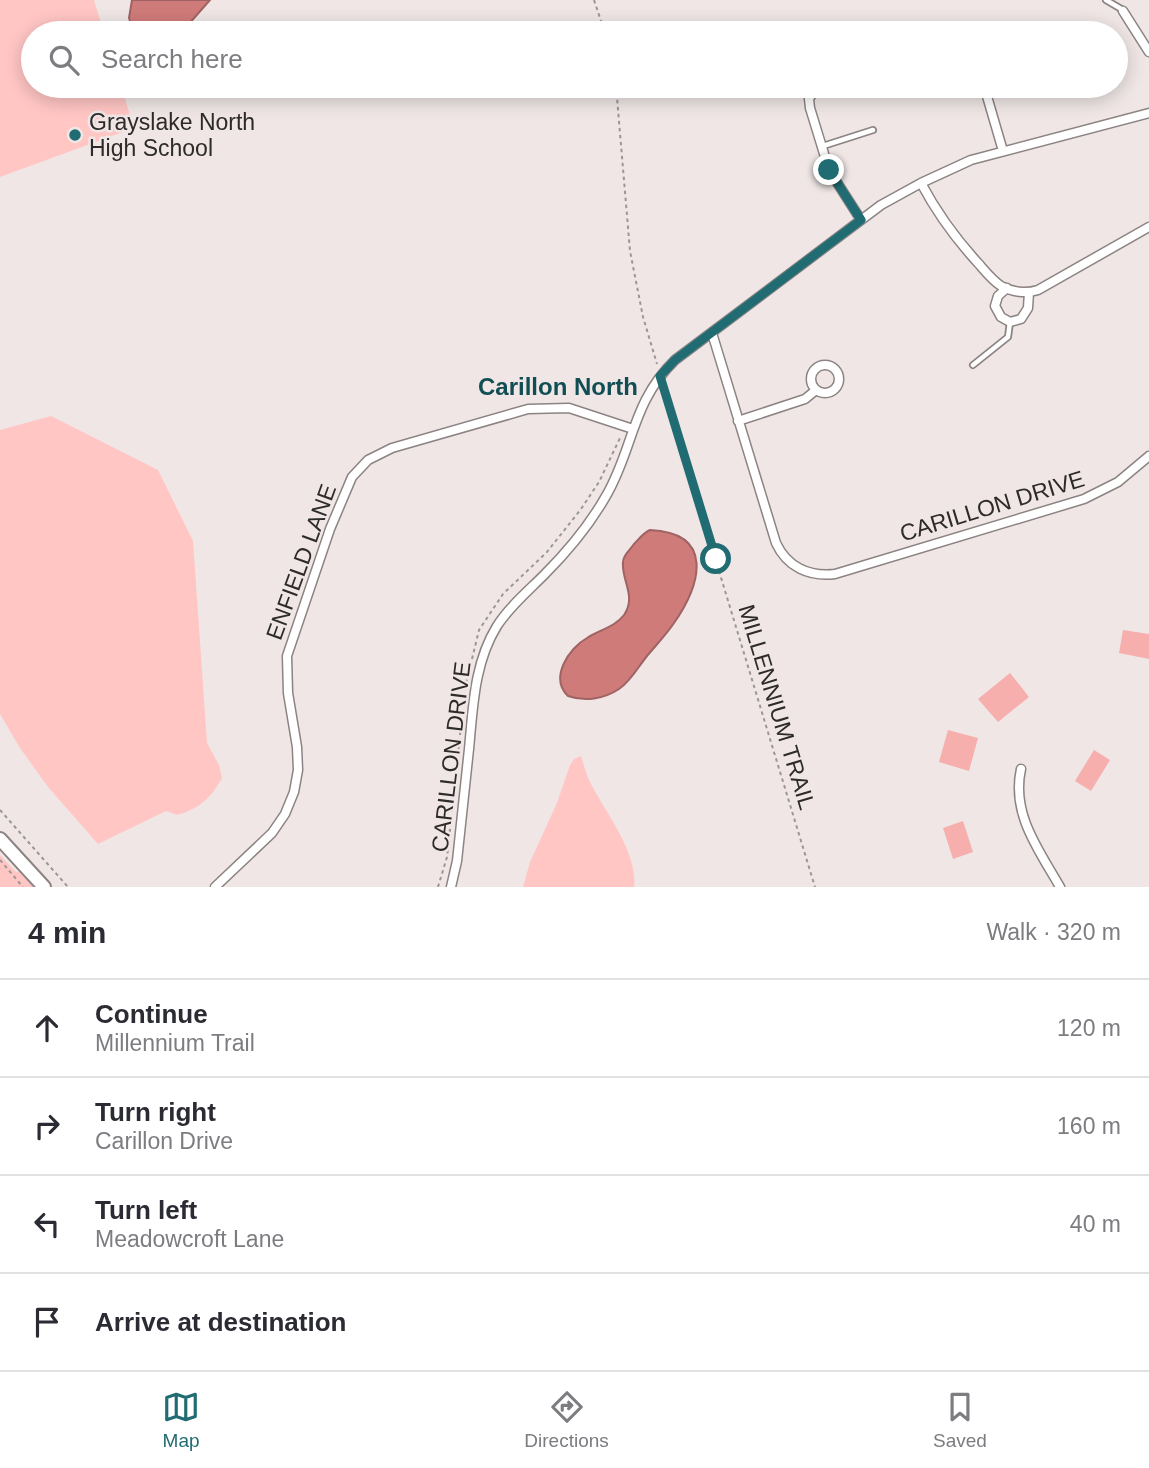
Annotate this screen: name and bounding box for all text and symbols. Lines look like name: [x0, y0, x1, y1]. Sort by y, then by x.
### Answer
search box: [21, 21, 1128, 98]
icon: search: [45, 41, 83, 79]
text: Search here: [101, 44, 243, 74]
place label: Grayslake North High School: [89, 109, 255, 161]
marker: Grayslake North High School: [67, 127, 83, 143]
route end: [813, 154, 844, 185]
district label: Carillon North: [478, 373, 638, 400]
street label: CARILLON DRIVE: [897, 466, 1087, 546]
street label: ENFIELD LANE: [261, 481, 341, 643]
route start: [700, 543, 731, 574]
street label: MILLENNIUM TRAIL: [733, 601, 821, 813]
street label: CARILLON DRIVE: [426, 660, 476, 854]
text: 4 min: [28, 916, 106, 949]
text: Walk · 320 m: [986, 919, 1121, 945]
text: Continue: [95, 999, 208, 1029]
icon: ahead: [28, 1009, 66, 1047]
text: 120 m: [1057, 1015, 1121, 1041]
text: Millennium Trail: [95, 1030, 255, 1056]
text: Turn right: [95, 1097, 216, 1127]
icon: right: [28, 1107, 66, 1145]
text: 160 m: [1057, 1113, 1121, 1139]
text: Carillon Drive: [95, 1128, 233, 1154]
text: Turn left: [95, 1195, 197, 1225]
icon: left: [28, 1205, 66, 1243]
text: 40 m: [1070, 1211, 1121, 1237]
text: Meadowcroft Lane: [95, 1226, 284, 1252]
icon: arrive: [28, 1303, 66, 1341]
text: Arrive at destination: [95, 1307, 346, 1337]
tab: Map: [162, 1388, 200, 1452]
tab: Directions: [524, 1388, 609, 1452]
tab: Saved: [933, 1388, 987, 1452]

